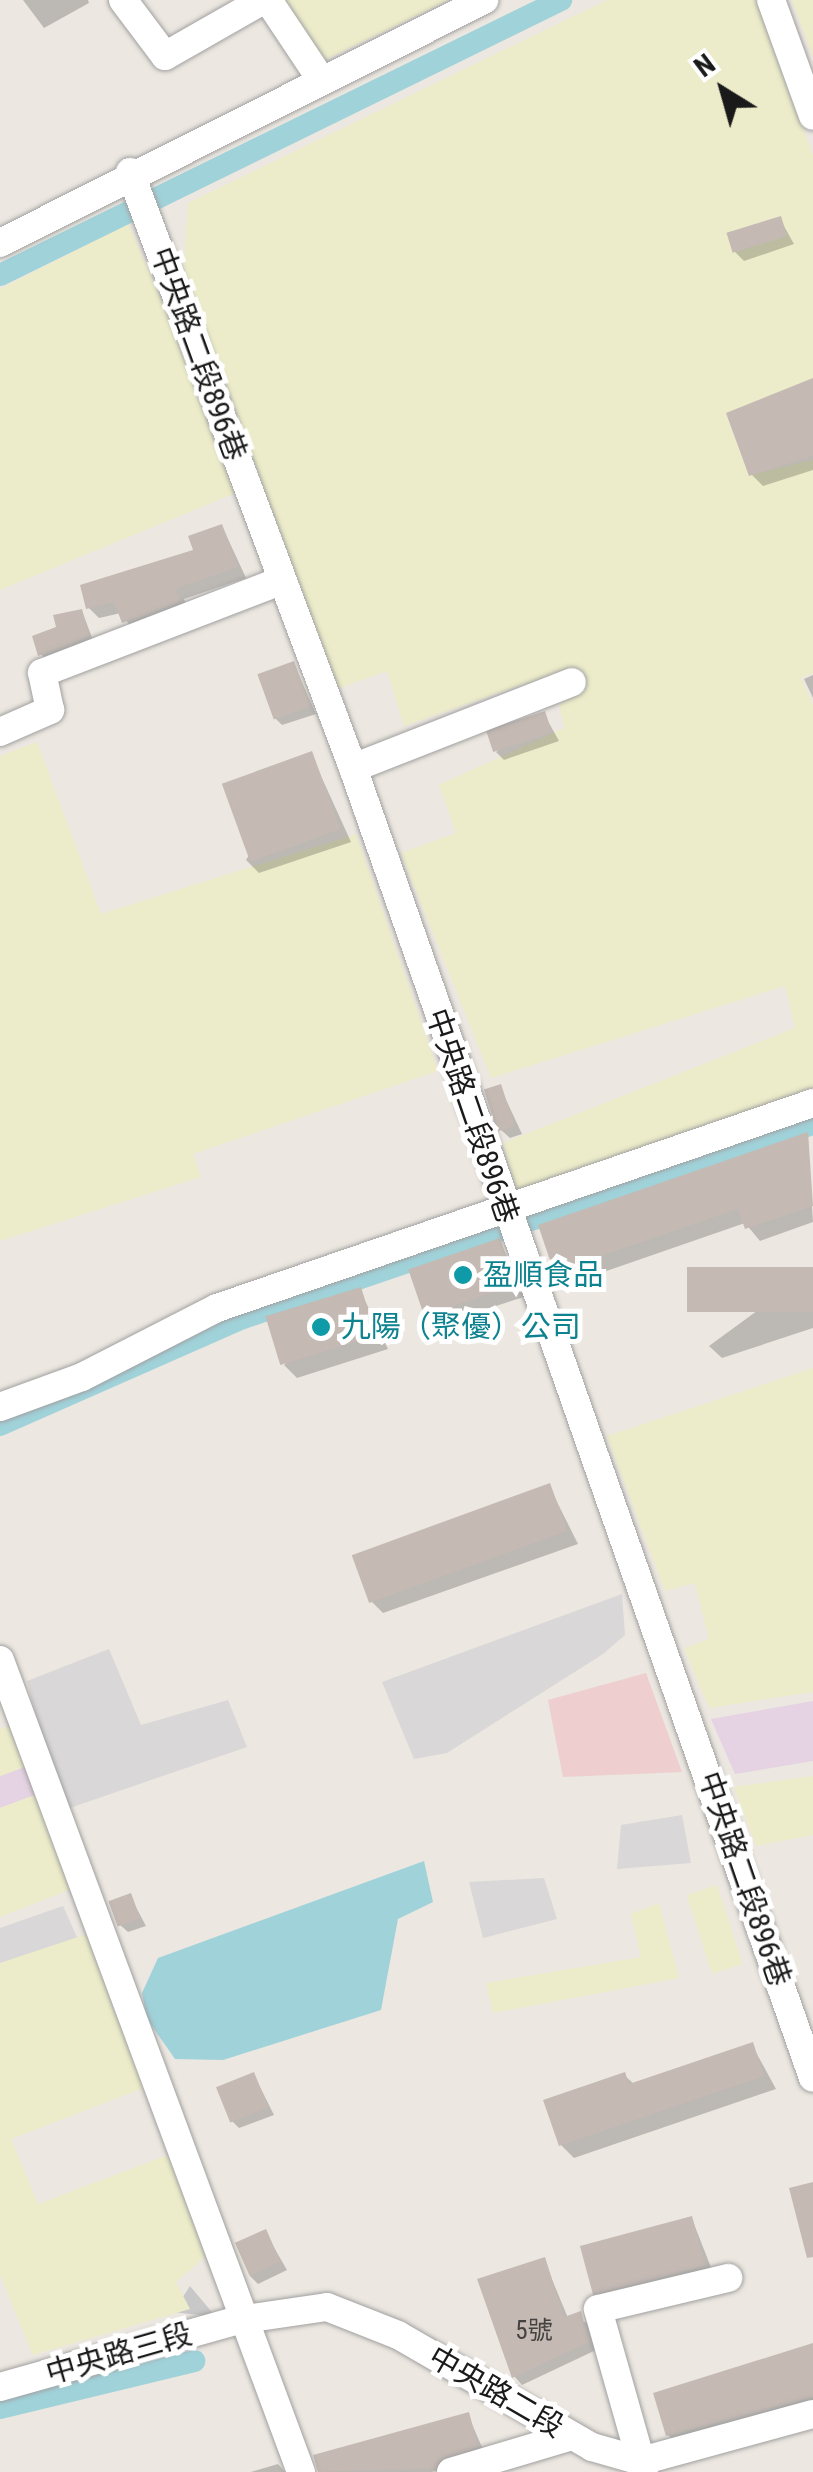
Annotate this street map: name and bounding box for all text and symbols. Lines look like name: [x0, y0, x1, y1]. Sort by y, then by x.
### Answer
north arrow: [673, 40, 773, 140]
text: N: [688, 47, 721, 84]
street label: 中央路二段896巷: [143, 242, 253, 466]
street label: 中央路二段896巷: [418, 1004, 526, 1228]
place label: 盈順食品: [483, 1257, 603, 1293]
marker: 盈順食品: [452, 1264, 474, 1286]
place label: 九陽（聚優）公司: [341, 1309, 581, 1345]
marker: 九陽（聚優）公司: [310, 1316, 332, 1338]
street label: 中央路二段896巷: [690, 1767, 798, 1991]
street label: 中央路三段: [42, 2316, 196, 2392]
house number: 5號: [515, 2316, 553, 2346]
street label: 中央路二段: [422, 2339, 570, 2445]

